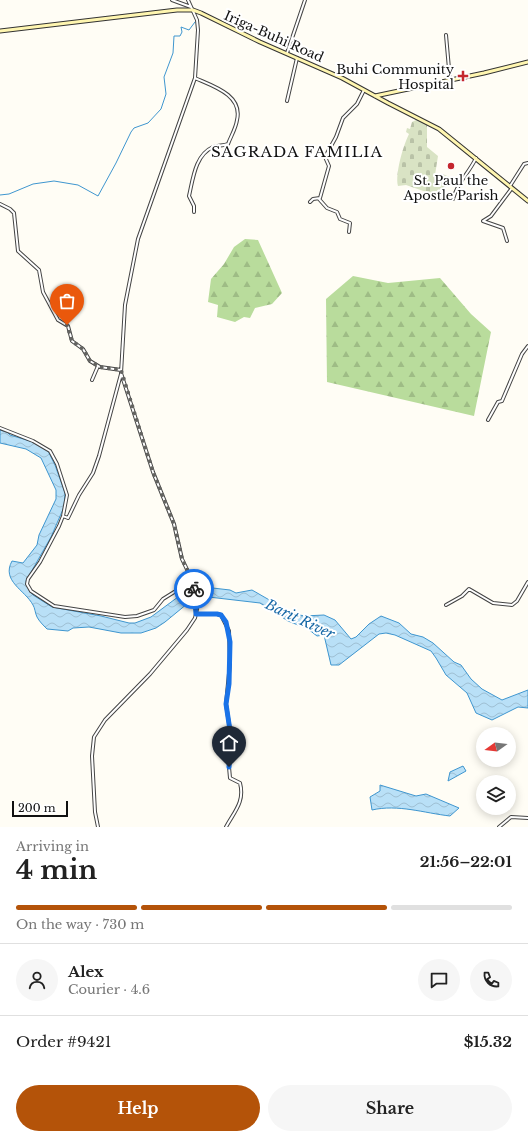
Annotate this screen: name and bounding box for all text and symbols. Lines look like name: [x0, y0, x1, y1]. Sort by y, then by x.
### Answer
street label: Iriga-Buhi Road: [221, 7, 326, 66]
place label: Buhi Community Hospital: [336, 61, 455, 93]
marker: Buhi Community Hospital: [457, 70, 469, 82]
district label: SAGRADA FAMILIA: [211, 142, 383, 161]
marker: St. Paul the Apostle Parish: [446, 161, 456, 171]
place label: St. Paul the Apostle Parish: [402, 172, 499, 204]
pin: [50, 284, 84, 325]
icon: bag: [56, 290, 78, 312]
courier: [174, 569, 214, 609]
icon: bike: [183, 578, 205, 600]
water label: Barit River: [262, 595, 338, 643]
pin: [212, 726, 246, 767]
north arrow: [476, 727, 516, 767]
map controls: [476, 727, 516, 815]
icon: home: [218, 732, 240, 754]
button: layers: [476, 775, 516, 815]
scale bar: [12, 799, 68, 818]
text: 200 m: [18, 801, 55, 815]
text: Arriving in: [16, 838, 89, 855]
text: 21:56–22:01: [420, 852, 512, 871]
text: 4 min: [16, 854, 97, 886]
text: On the way · 730 m: [16, 916, 144, 933]
button: person: [16, 959, 58, 1001]
button: chat: [418, 959, 460, 1001]
button: phone: [470, 959, 512, 1001]
text: Alex: [68, 962, 104, 981]
text: Courier · 4.6: [68, 981, 150, 998]
text: Order #9421: [16, 1032, 111, 1051]
text: $15.32: [464, 1032, 512, 1051]
button: Help: [16, 1085, 260, 1131]
button: Share: [268, 1085, 512, 1131]

